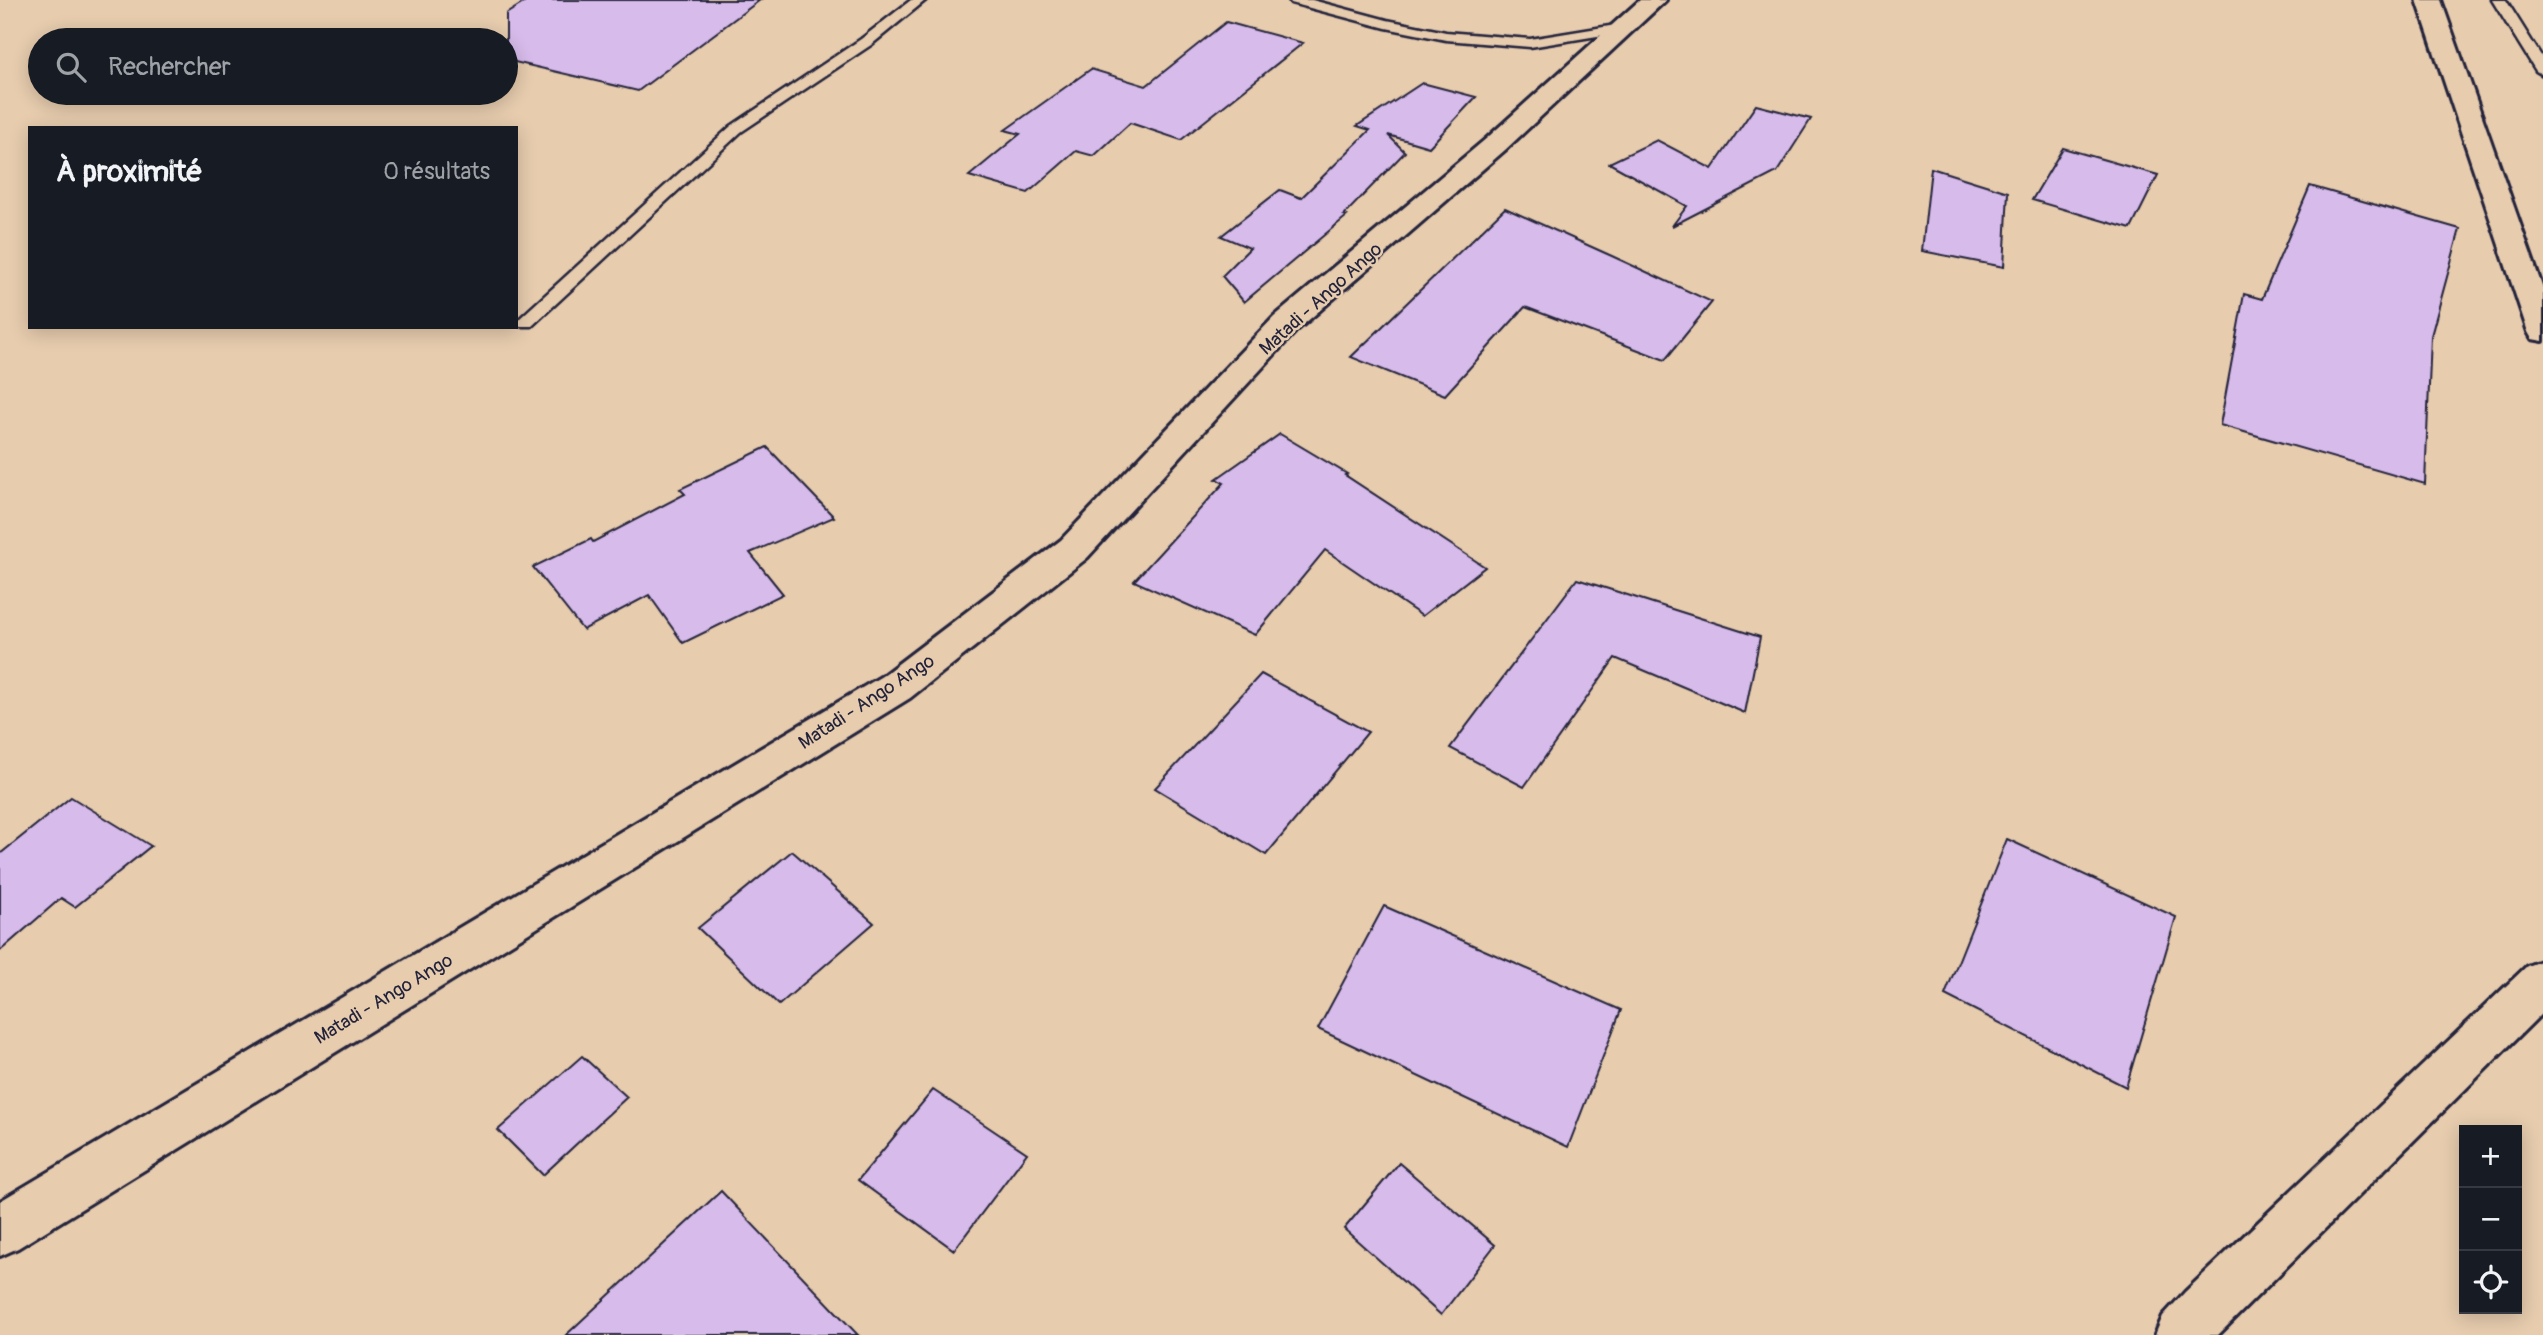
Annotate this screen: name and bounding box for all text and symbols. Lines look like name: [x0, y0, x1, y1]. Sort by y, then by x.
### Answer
search box: [28, 28, 518, 105]
icon: search: [52, 48, 90, 86]
text: Rechercher: [108, 51, 231, 83]
text: À proximité: [56, 153, 202, 190]
text: 0 résultats: [383, 157, 490, 186]
street label: Matadi - Ango Ango: [1254, 237, 1387, 360]
street label: Matadi - Ango Ango: [794, 649, 939, 755]
street label: Matadi - Ango Ango: [310, 948, 457, 1050]
map controls: [2459, 1125, 2522, 1314]
button: +: [2459, 1125, 2522, 1188]
button: −: [2459, 1188, 2522, 1251]
button: locate: [2459, 1251, 2522, 1314]

